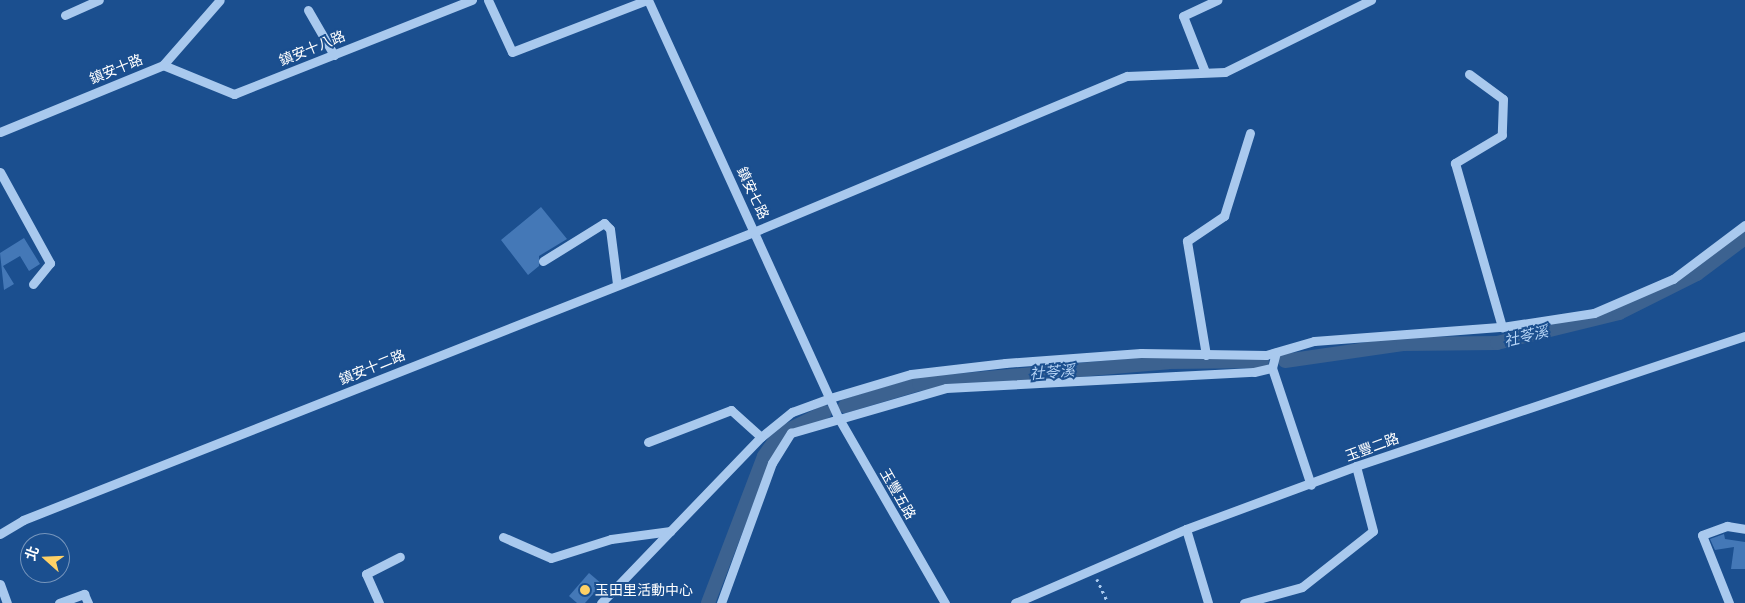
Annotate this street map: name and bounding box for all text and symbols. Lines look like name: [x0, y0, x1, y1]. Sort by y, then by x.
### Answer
street label: 鎮安十八路: [276, 27, 348, 69]
street label: 鎮安十路: [87, 51, 145, 87]
street label: 鎮安七路: [734, 164, 772, 222]
water label: 社苓溪: [1502, 322, 1550, 350]
street label: 鎮安十二路: [336, 346, 408, 388]
water label: 社苓溪: [1029, 361, 1075, 383]
street label: 玉豐二路: [1343, 430, 1401, 464]
street label: 玉豐五路: [877, 466, 919, 522]
north arrow: [20, 533, 70, 583]
text: 北: [21, 544, 43, 563]
place label: 玉田里活動中心: [595, 582, 693, 598]
marker: 玉田里活動中心: [579, 584, 591, 596]

